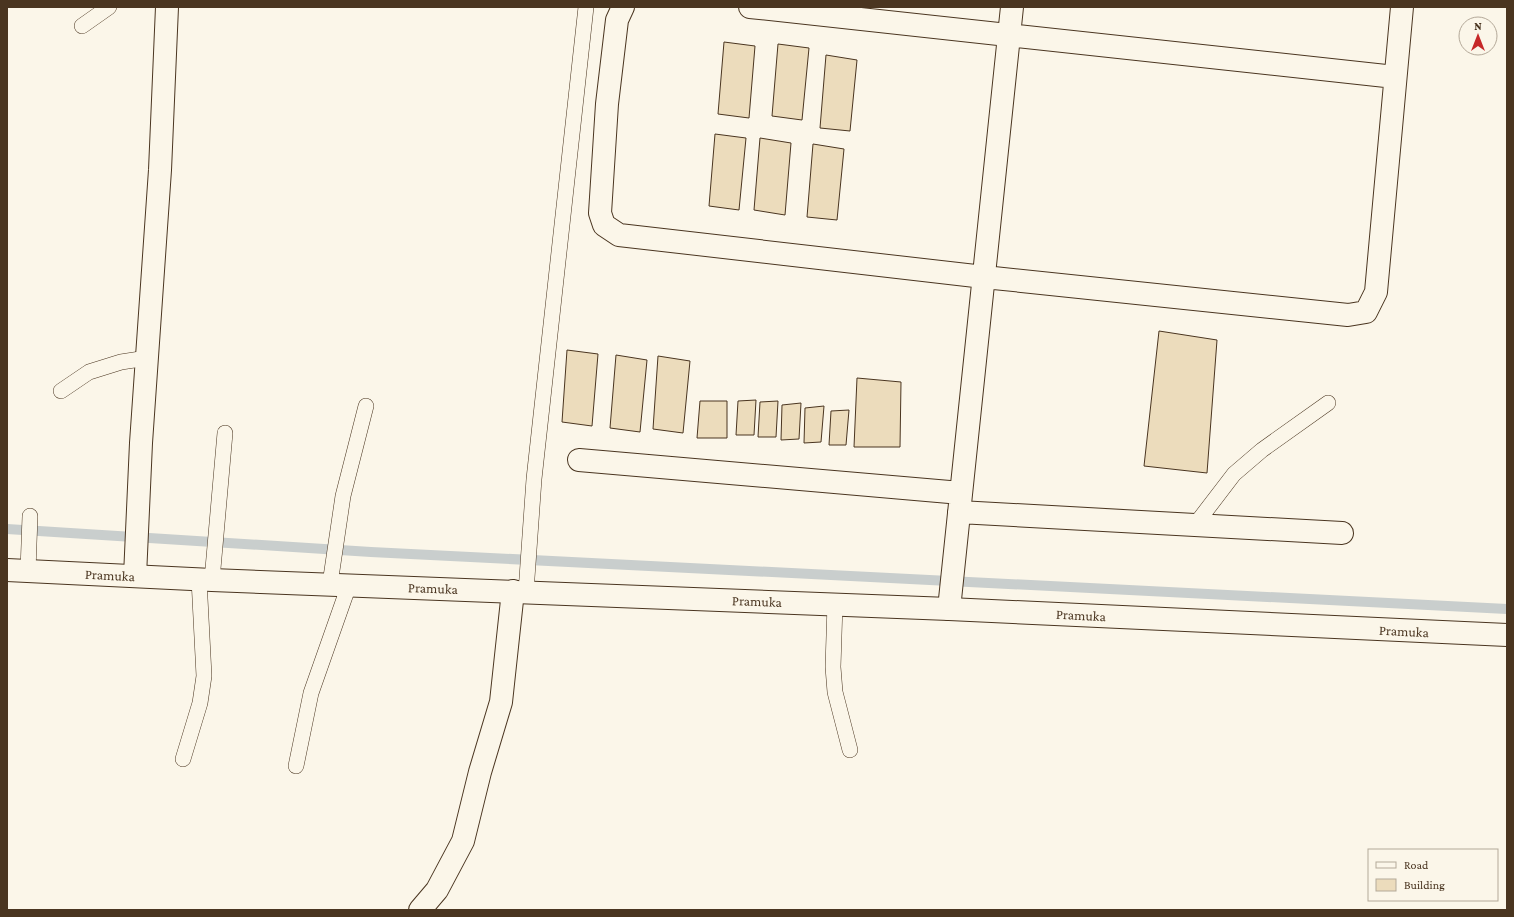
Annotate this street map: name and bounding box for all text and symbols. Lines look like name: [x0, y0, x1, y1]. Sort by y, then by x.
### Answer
north arrow: [1458, 16, 1498, 56]
text: N: [1474, 20, 1482, 32]
street label: Pramuka: [85, 566, 136, 584]
street label: Pramuka: [408, 579, 459, 597]
street label: Pramuka: [732, 592, 783, 610]
street label: Pramuka: [1056, 606, 1107, 624]
street label: Pramuka: [1379, 622, 1430, 640]
legend: [1368, 849, 1498, 901]
text: Road: [1404, 858, 1429, 872]
text: Building: [1404, 878, 1445, 892]

